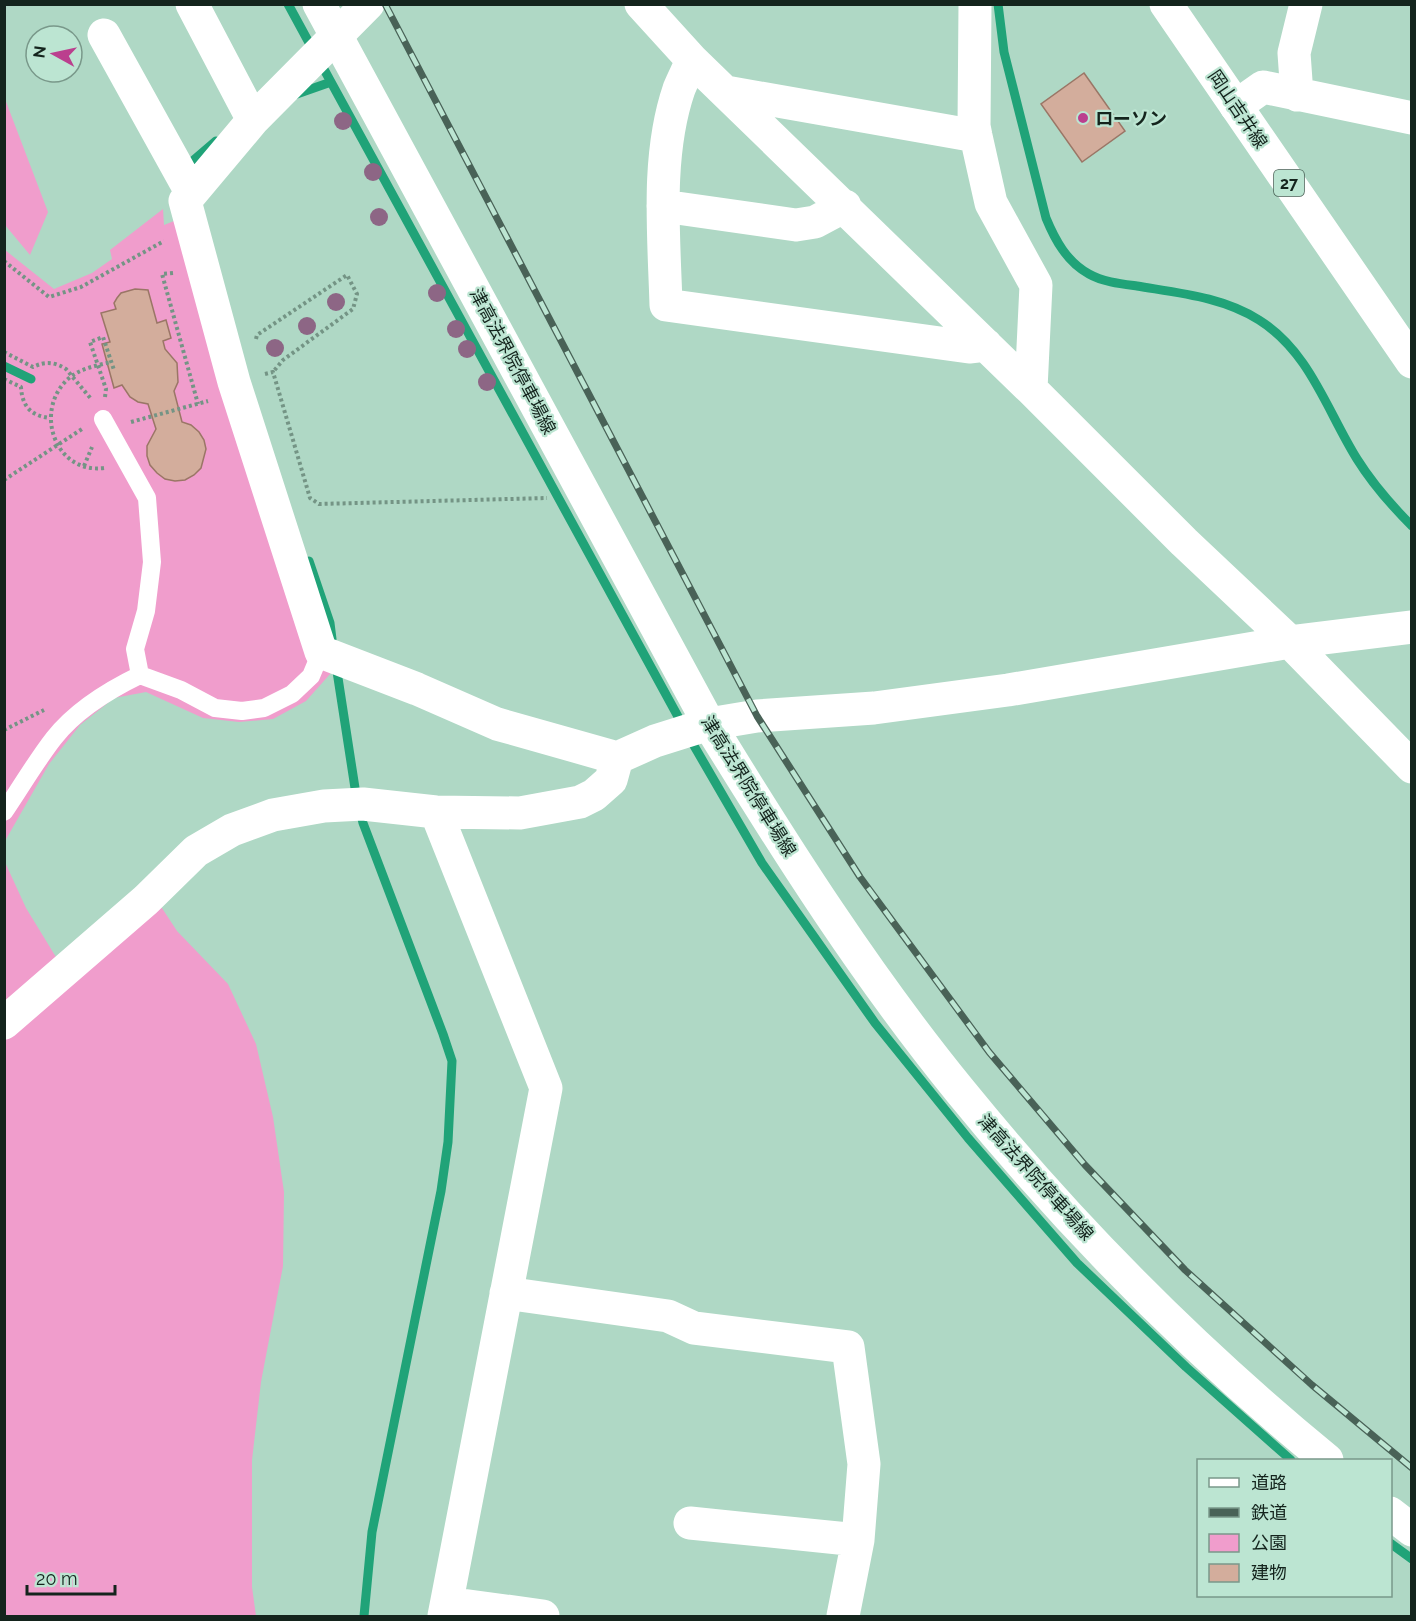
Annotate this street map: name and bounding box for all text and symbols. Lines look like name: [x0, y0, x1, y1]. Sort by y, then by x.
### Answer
north arrow: [24, 24, 84, 84]
text: N: [29, 45, 50, 59]
street label: 岡山吉井線: [1204, 66, 1272, 152]
place label: ローソン: [1095, 108, 1167, 129]
marker: ローソン: [1076, 111, 1090, 125]
road number: 27: [1274, 170, 1304, 196]
street label: 津高法界院停車場線: [466, 285, 560, 437]
street label: 津高法界院停車場線: [697, 712, 801, 860]
street label: 津高法界院停車場線: [974, 1110, 1098, 1244]
legend: [1197, 1459, 1392, 1597]
text: 道路: [1251, 1472, 1287, 1493]
text: 鉄道: [1251, 1502, 1287, 1523]
text: 公園: [1251, 1532, 1287, 1553]
scale bar: [27, 1558, 116, 1596]
text: 建物: [1251, 1562, 1287, 1583]
text: 20 m: [36, 1568, 78, 1589]

